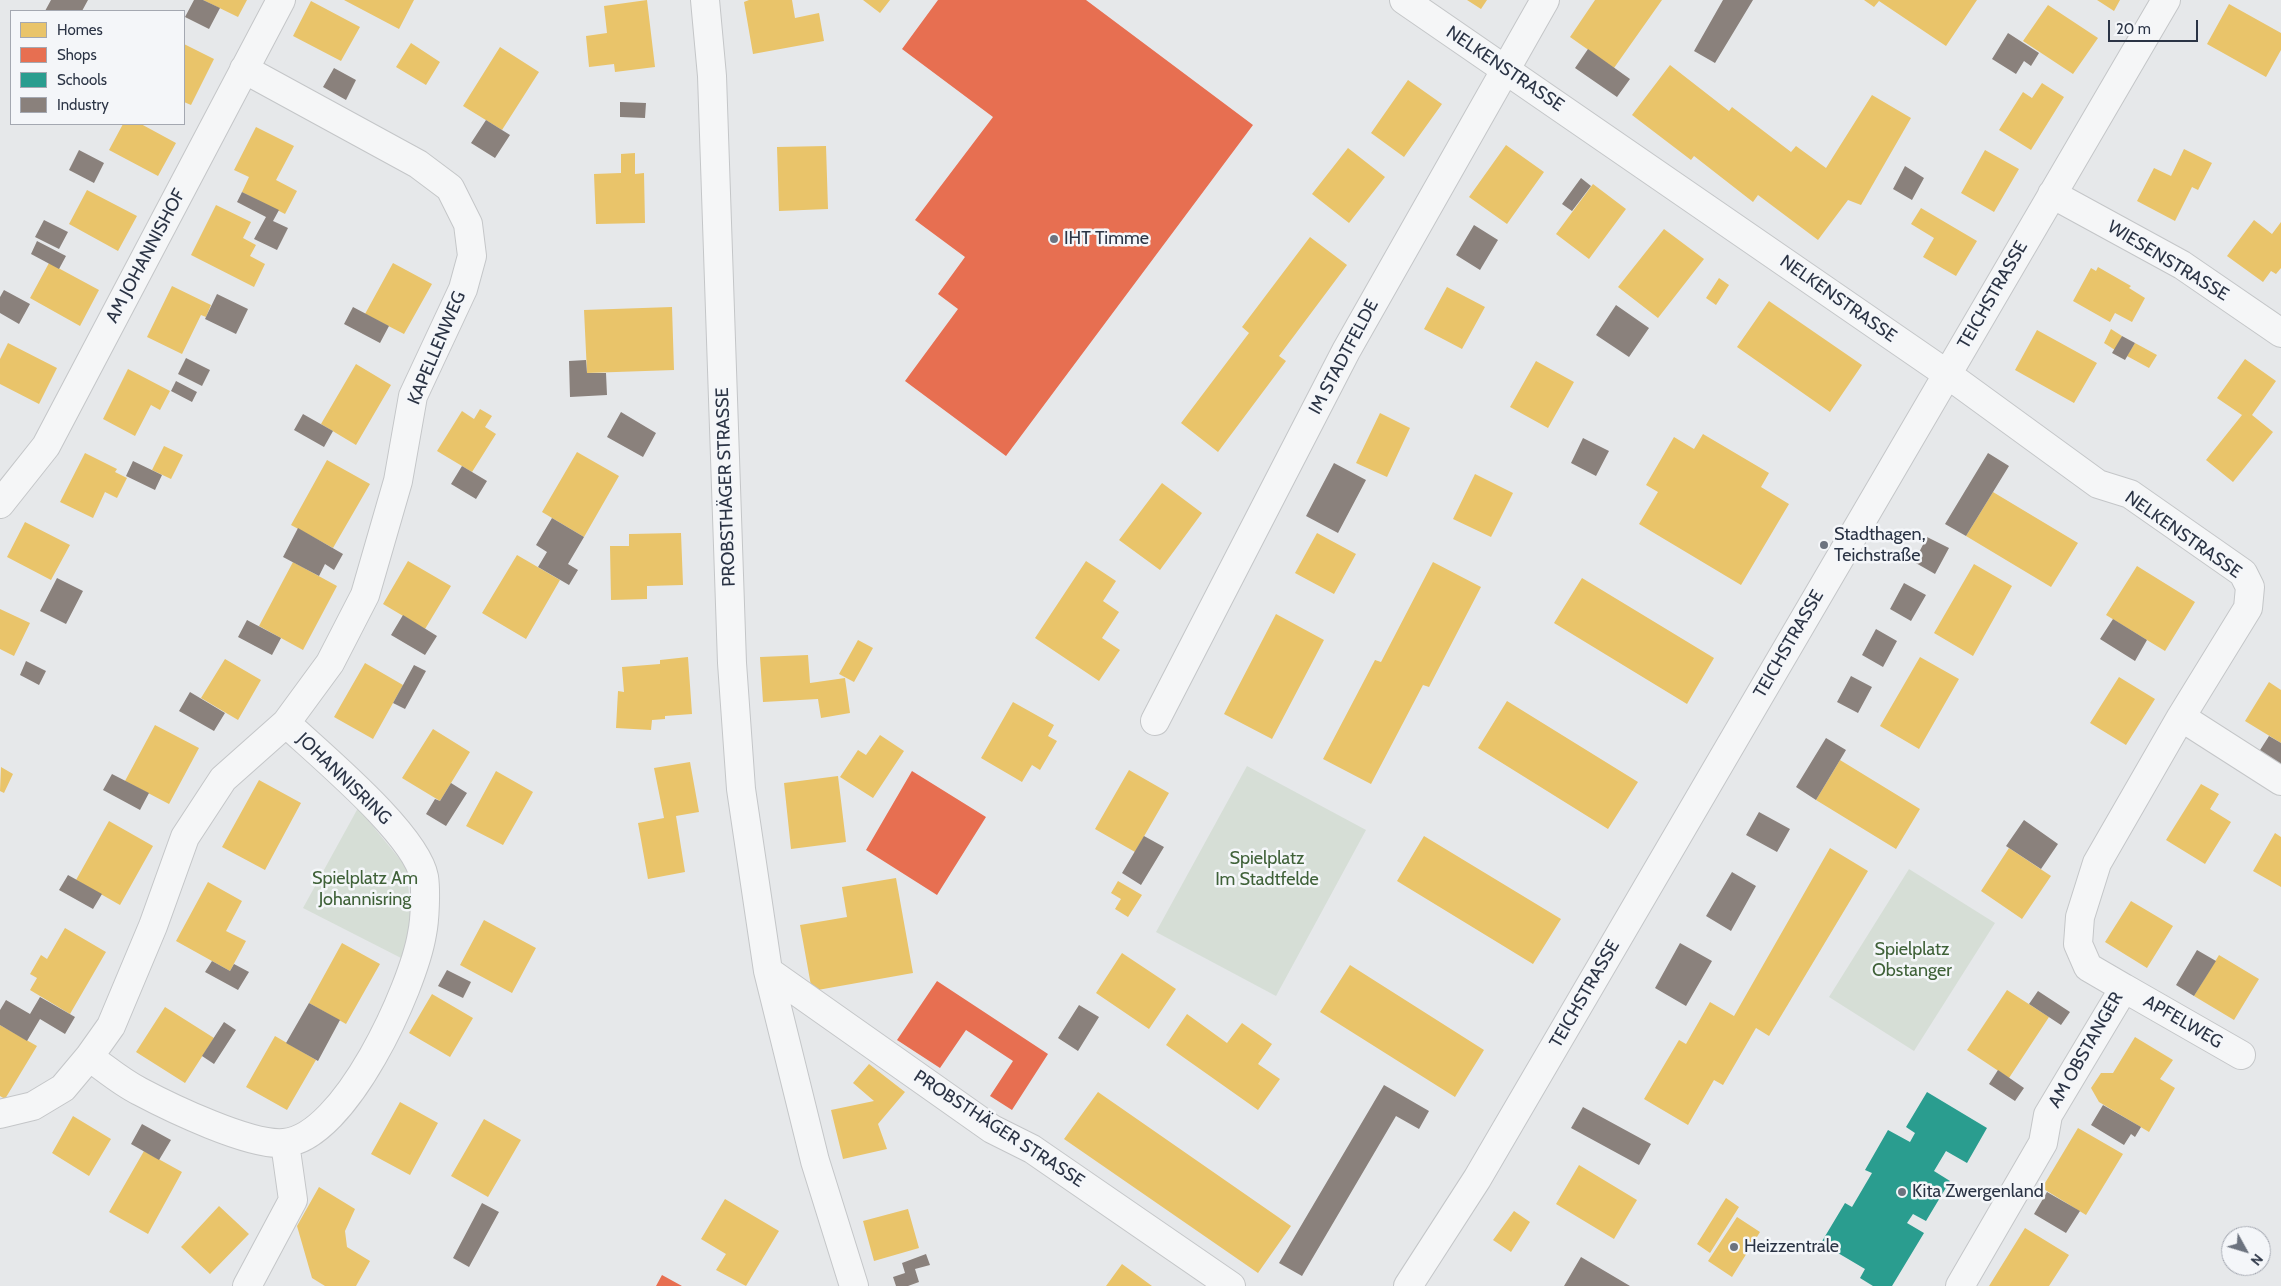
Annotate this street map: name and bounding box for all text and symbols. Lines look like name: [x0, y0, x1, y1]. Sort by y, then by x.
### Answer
legend: [10, 10, 185, 125]
scale bar: [2111, 10, 2201, 42]
text: 20 m: [2116, 20, 2151, 38]
text: Homes: [57, 21, 103, 39]
street label: NELKENSTRASSE: [1442, 22, 1568, 116]
text: Shops: [57, 46, 97, 64]
text: Schools: [57, 71, 107, 89]
text: Industry: [57, 96, 109, 114]
street label: AM JOHANNISHOF: [102, 185, 190, 327]
street label: WIESENSTRASSE: [2103, 216, 2233, 306]
place label: IHT Timme: [1064, 228, 1149, 250]
marker: IHT Timme: [1048, 233, 1060, 245]
street label: TEICHSTRASSE: [1953, 237, 2033, 353]
street label: NELKENSTRASSE: [1775, 251, 1901, 347]
street label: KAPELLENWEG: [403, 288, 471, 408]
street label: IM STADTFELDE: [1305, 296, 1383, 418]
street label: PROBSTHÄGER STRASSE: [712, 387, 740, 587]
street label: NELKENSTRASSE: [2120, 487, 2246, 583]
place label: Stadthagen, Teichstraße: [1834, 524, 1926, 566]
marker: Stadthagen, Teichstraße: [1818, 539, 1830, 551]
street label: TEICHSTRASSE: [1749, 586, 1829, 702]
street label: JOHANNISRING: [292, 729, 396, 829]
park label: Spielplatz Im Stadtfelde: [1215, 848, 1319, 891]
park label: Spielplatz Am Johannisring: [312, 868, 418, 911]
street label: TEICHSTRASSE: [1545, 936, 1625, 1052]
park label: Spielplatz Obstanger: [1872, 939, 1952, 982]
street label: AM OBSTANGER: [2044, 988, 2128, 1112]
street label: APFELWEG: [2140, 991, 2226, 1053]
street label: PROBSTHÄGER STRASSE: [910, 1066, 1088, 1192]
place label: Kita Zwergenland: [1912, 1181, 2044, 1203]
marker: Kita Zwergenland: [1896, 1186, 1908, 1198]
north arrow: [2221, 1226, 2271, 1276]
place label: Heizzentrale: [1744, 1236, 1839, 1258]
marker: Heizzentrale: [1728, 1241, 1740, 1253]
text: N: [2247, 1250, 2267, 1269]

